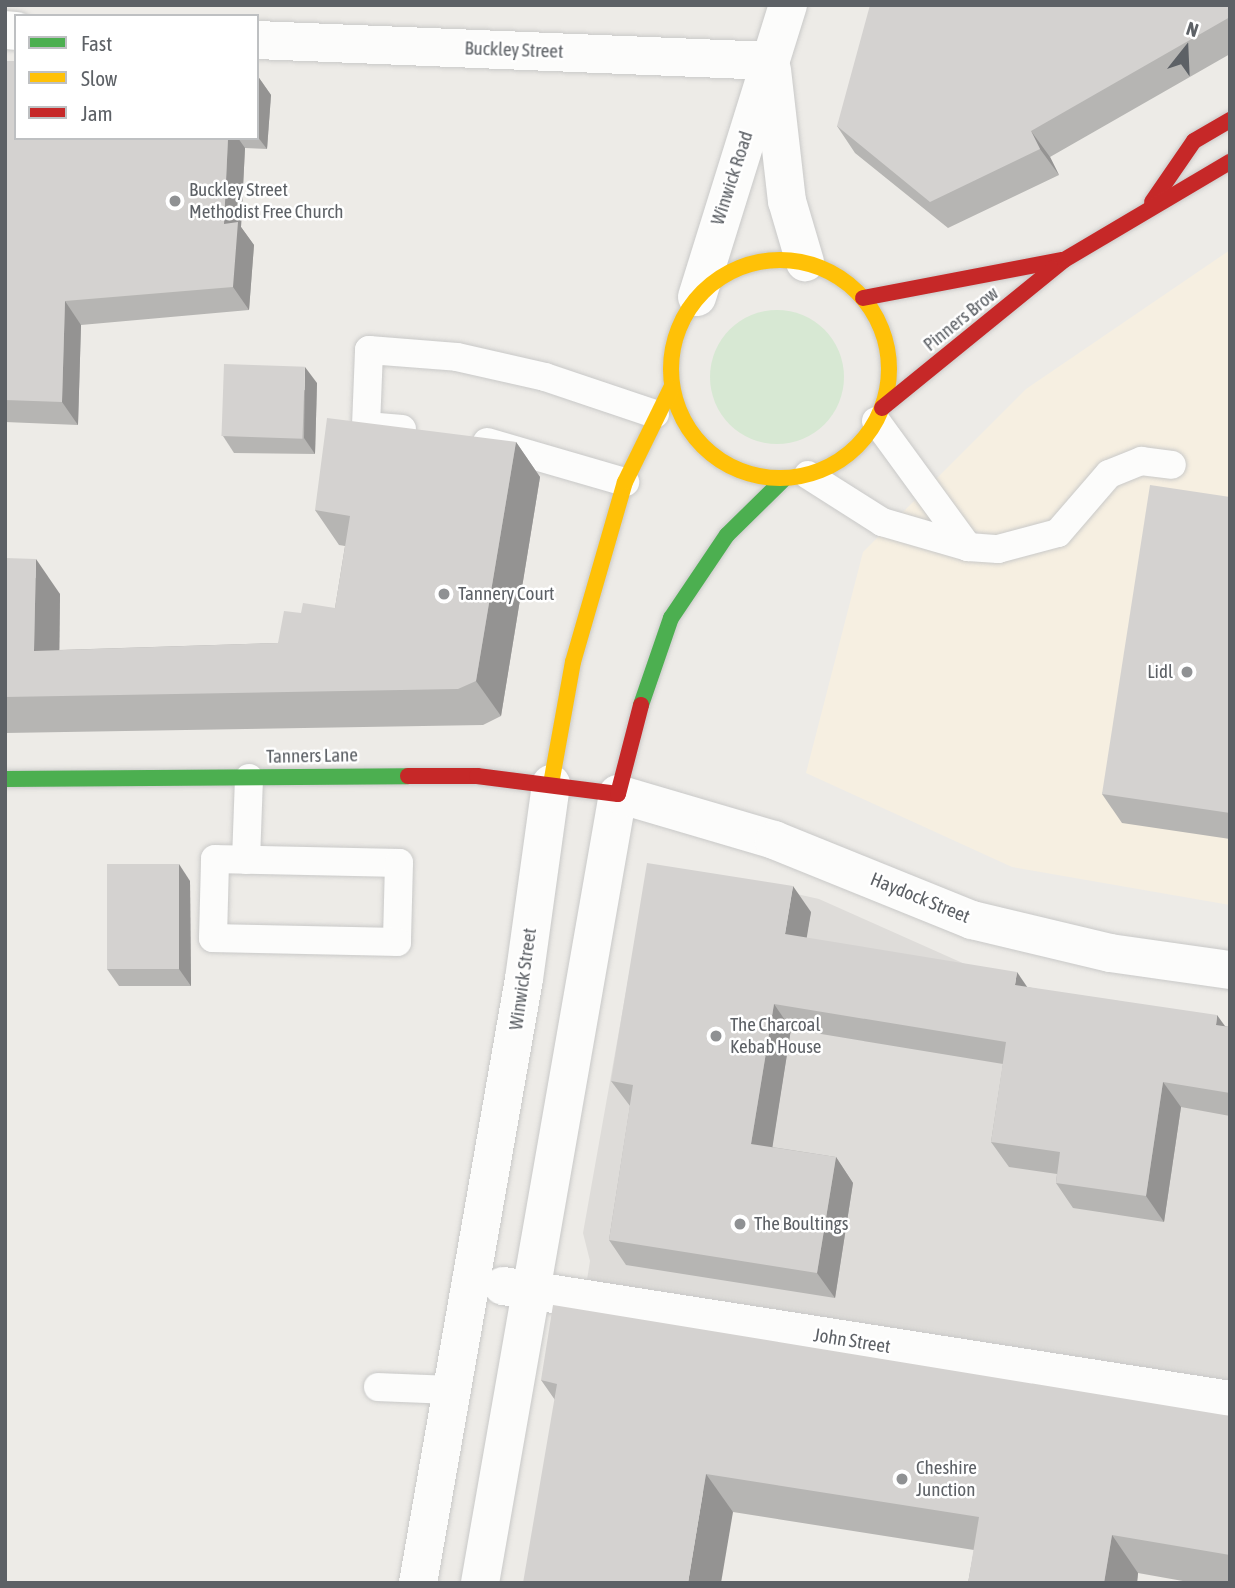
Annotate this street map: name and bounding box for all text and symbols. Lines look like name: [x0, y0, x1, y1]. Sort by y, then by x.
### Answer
legend: [14, 14, 259, 140]
north arrow: [1151, 14, 1221, 84]
text: N: [1184, 17, 1201, 41]
text: Fast: [81, 31, 112, 55]
street label: Buckley Street: [464, 37, 564, 63]
text: Slow: [81, 66, 117, 90]
text: Jam: [81, 101, 113, 125]
street label: Winwick Road: [706, 128, 758, 228]
place label: Buckley Street Methodist Free Church: [189, 179, 344, 223]
marker: Buckley Street Methodist Free Church: [167, 193, 183, 209]
street label: Pinners Brow: [919, 282, 1003, 356]
place label: Tannery Court: [458, 583, 554, 605]
marker: Tannery Court: [436, 586, 452, 602]
place label: Lidl: [1147, 661, 1173, 683]
marker: Lidl: [1179, 664, 1195, 680]
street label: Tanners Lane: [266, 744, 358, 768]
street label: Haydock Street: [867, 868, 973, 928]
street label: Winwick Street: [505, 927, 541, 1031]
place label: The Charcoal Kebab House: [730, 1014, 821, 1058]
marker: The Charcoal Kebab House: [708, 1028, 724, 1044]
place label: The Boultings: [754, 1213, 848, 1235]
marker: The Boultings: [732, 1216, 748, 1232]
street label: John Street: [812, 1324, 892, 1358]
place label: Cheshire Junction: [916, 1457, 977, 1501]
marker: Cheshire Junction: [894, 1471, 910, 1487]

